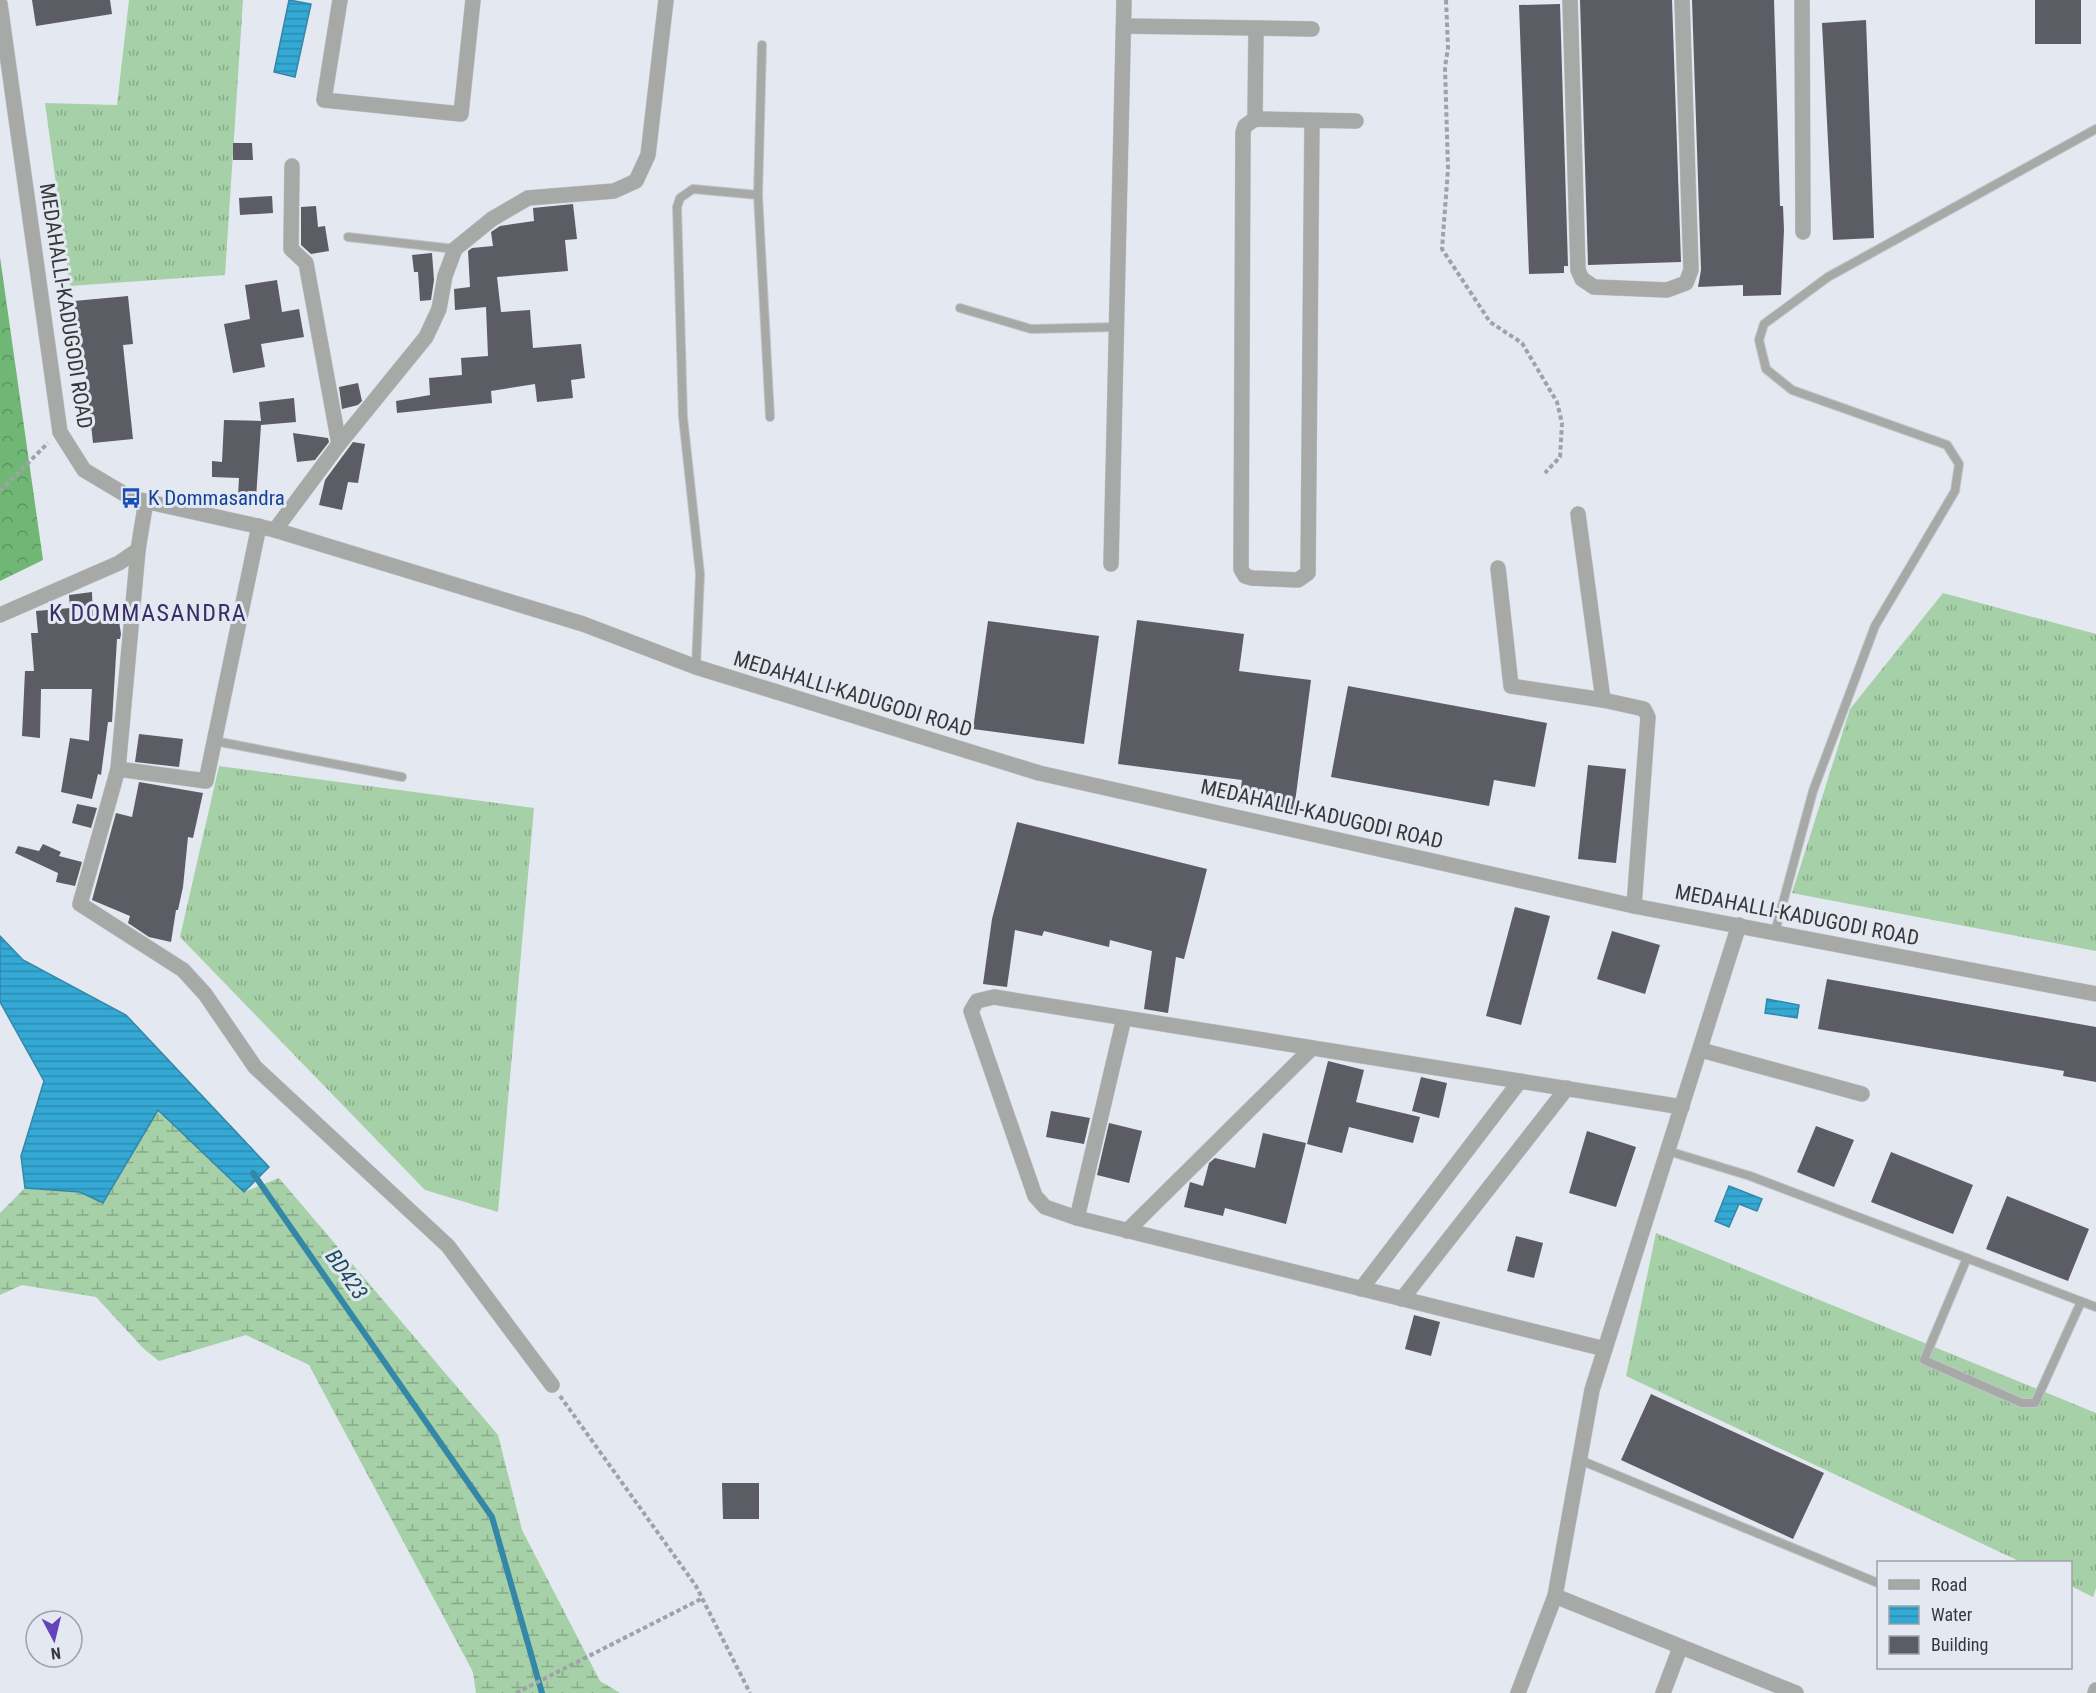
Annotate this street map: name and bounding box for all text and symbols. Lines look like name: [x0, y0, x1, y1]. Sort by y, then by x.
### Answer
street label: MEDAHALLI-KADUGODI ROAD: [35, 182, 97, 430]
bus stop icon: K Dommasandra: [119, 486, 143, 510]
place label: K Dommasandra: [148, 486, 285, 510]
district label: K DOMMASANDRA: [49, 599, 247, 627]
street label: MEDAHALLI-KADUGODI ROAD: [731, 646, 975, 742]
street label: MEDAHALLI-KADUGODI ROAD: [1198, 774, 1446, 854]
street label: MEDAHALLI-KADUGODI ROAD: [1673, 880, 1921, 950]
water label: BD423: [320, 1244, 373, 1304]
legend: [1877, 1561, 2072, 1669]
text: Road: [1931, 1574, 1967, 1595]
text: Water: [1931, 1604, 1973, 1625]
north arrow: [24, 1609, 84, 1669]
text: Building: [1931, 1634, 1988, 1655]
text: N: [50, 1643, 62, 1663]

